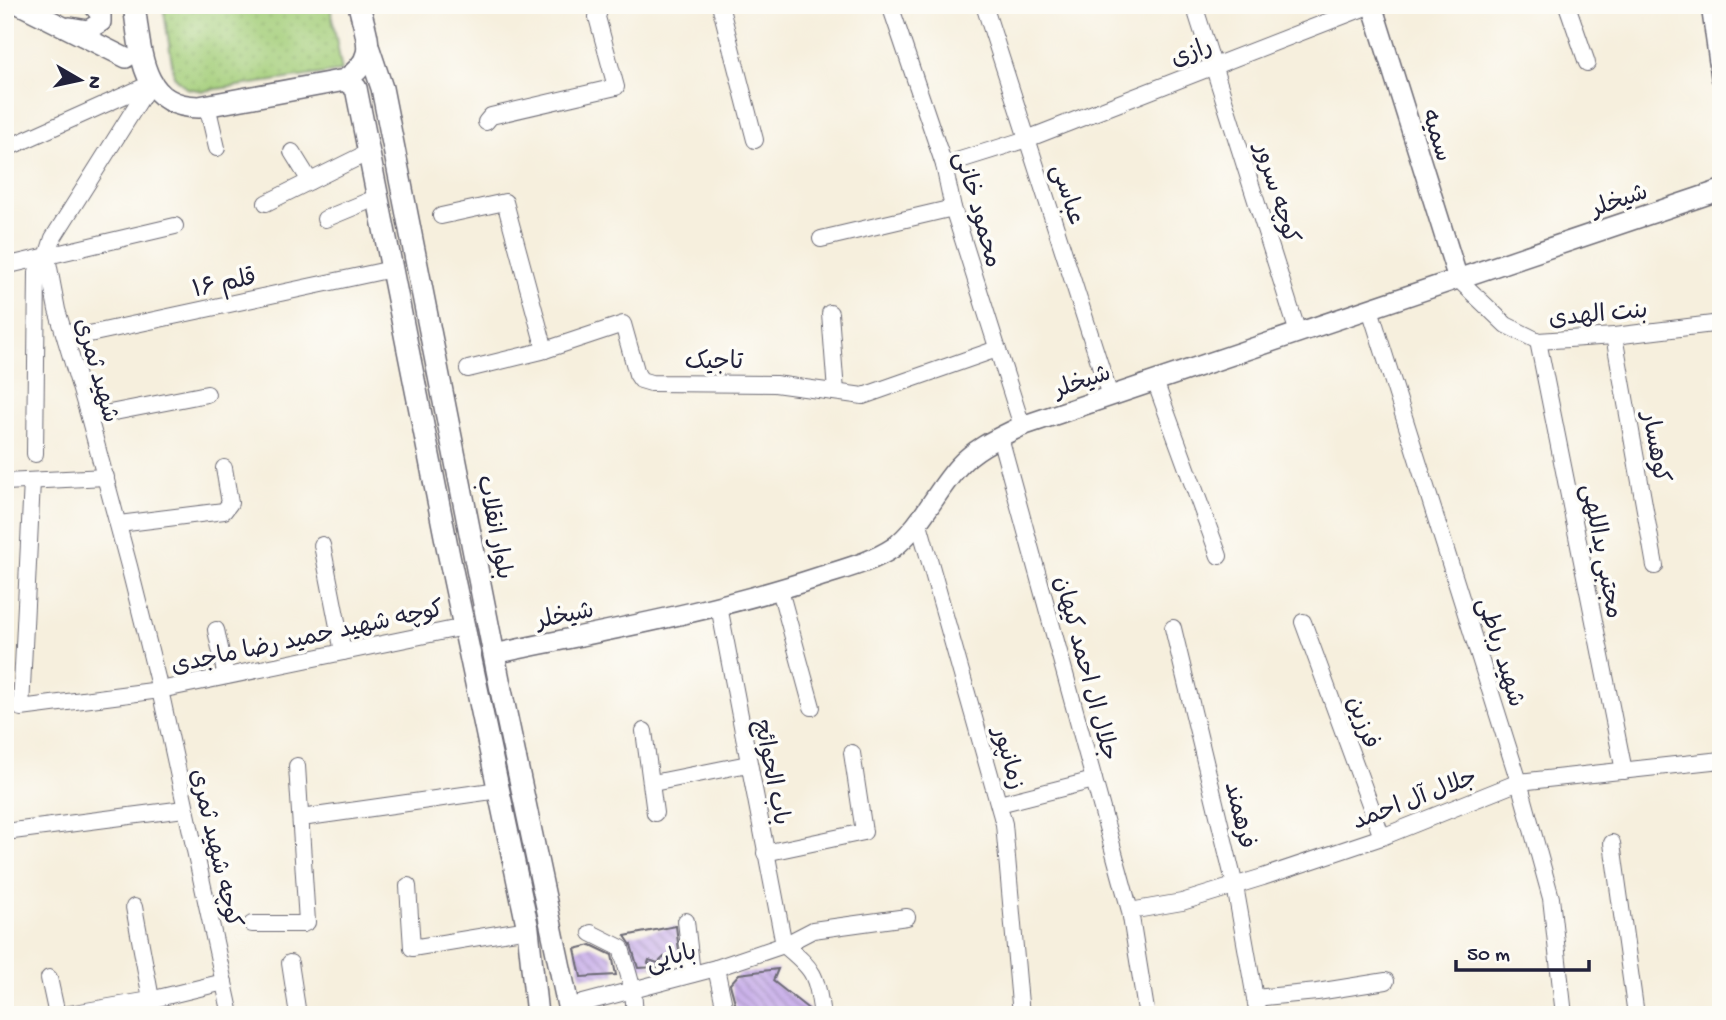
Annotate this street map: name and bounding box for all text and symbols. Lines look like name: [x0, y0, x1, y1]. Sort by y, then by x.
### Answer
street label: رازی: [1167, 33, 1217, 75]
north arrow: [46, 46, 116, 116]
text: N: [81, 74, 106, 90]
street label: سمیه: [1413, 106, 1456, 166]
street label: کوچه سرور: [1245, 138, 1304, 248]
street label: محمود خانی: [945, 149, 1006, 271]
street label: عباسی: [1042, 161, 1089, 229]
street label: شیخلر: [1586, 179, 1652, 226]
street label: قلم ۱۶: [190, 264, 259, 306]
street label: بنت الهدی: [1548, 298, 1649, 335]
street label: شهید ثمری: [66, 315, 123, 427]
street label: تاجیک: [685, 349, 744, 378]
street label: شیخلر: [1049, 360, 1115, 407]
street label: کوهسار: [1633, 408, 1674, 485]
street label: بلوار انقلاب: [468, 473, 517, 582]
street label: مجتبی یداللهی: [1572, 482, 1627, 621]
street label: جلال ال احمد کیهان: [1045, 573, 1122, 764]
street label: شهید رباطی: [1468, 595, 1529, 711]
street label: کوچه شهید حمید رضا ماجدی: [169, 596, 447, 683]
street label: شیخلر: [532, 597, 597, 638]
street label: فرزین: [1338, 693, 1383, 753]
street label: باب الحوائج: [745, 717, 794, 828]
street label: زمانپور: [983, 722, 1029, 794]
street label: جلال آل احمد: [1348, 762, 1482, 838]
street label: کوچه شهید ثمری: [181, 767, 246, 931]
street label: فرهمند: [1216, 780, 1259, 852]
scale bar: [1456, 929, 1590, 973]
street label: بابایی: [644, 939, 700, 980]
text: 50 m: [1467, 944, 1510, 969]

